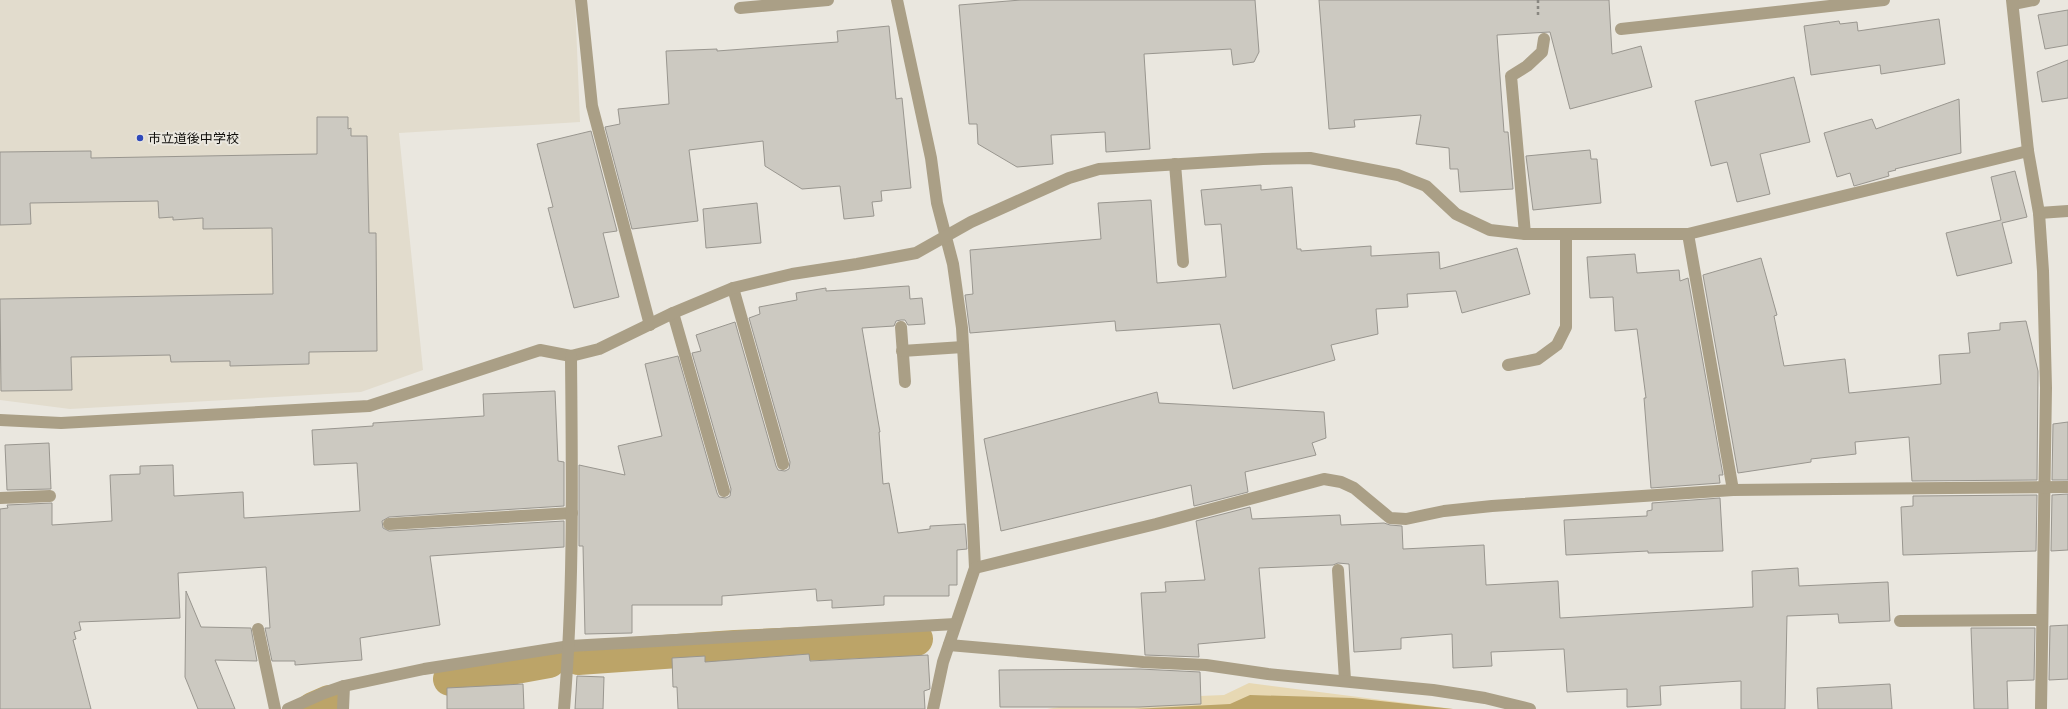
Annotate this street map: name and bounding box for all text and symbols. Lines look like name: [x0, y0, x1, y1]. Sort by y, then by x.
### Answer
place label: 市立道後中学校: [148, 131, 239, 146]
marker: 市立道後中学校: [135, 133, 145, 143]

